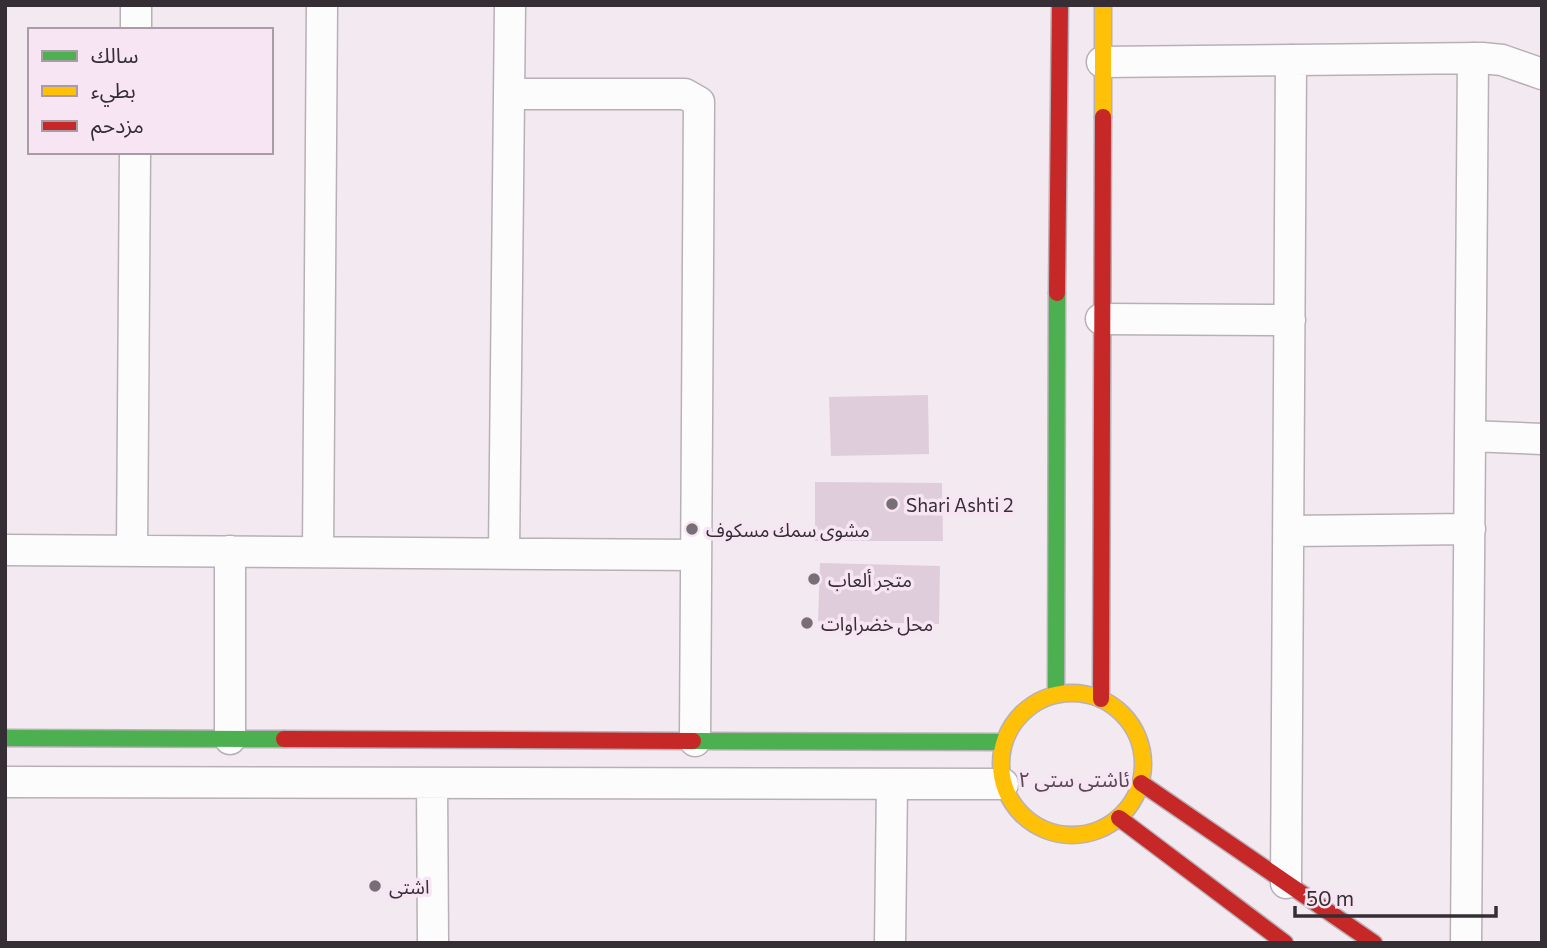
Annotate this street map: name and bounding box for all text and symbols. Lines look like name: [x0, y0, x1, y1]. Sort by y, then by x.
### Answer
legend: [28, 28, 273, 154]
text: سالك: [91, 42, 138, 67]
text: بطيء: [91, 77, 136, 107]
text: مزدحم: [91, 112, 144, 141]
place label: Shari Ashti 2: [906, 493, 1014, 516]
marker: Shari Ashti 2: [884, 496, 900, 512]
place label: مشوى سمك مسكوف: [706, 518, 870, 542]
marker: مشوى سمك مسكوف: [684, 521, 700, 537]
place label: متجر ألعاب: [828, 568, 912, 592]
marker: متجر ألعاب: [806, 571, 822, 587]
place label: محل خضراوات: [821, 612, 933, 636]
marker: محل خضراوات: [799, 615, 815, 631]
district label: ئاشتی ستی ٢: [1018, 766, 1130, 792]
scale bar: [1295, 874, 1496, 918]
place label: اشتی: [389, 875, 430, 899]
marker: اشتی: [367, 878, 383, 894]
text: 50 m: [1306, 885, 1354, 910]

